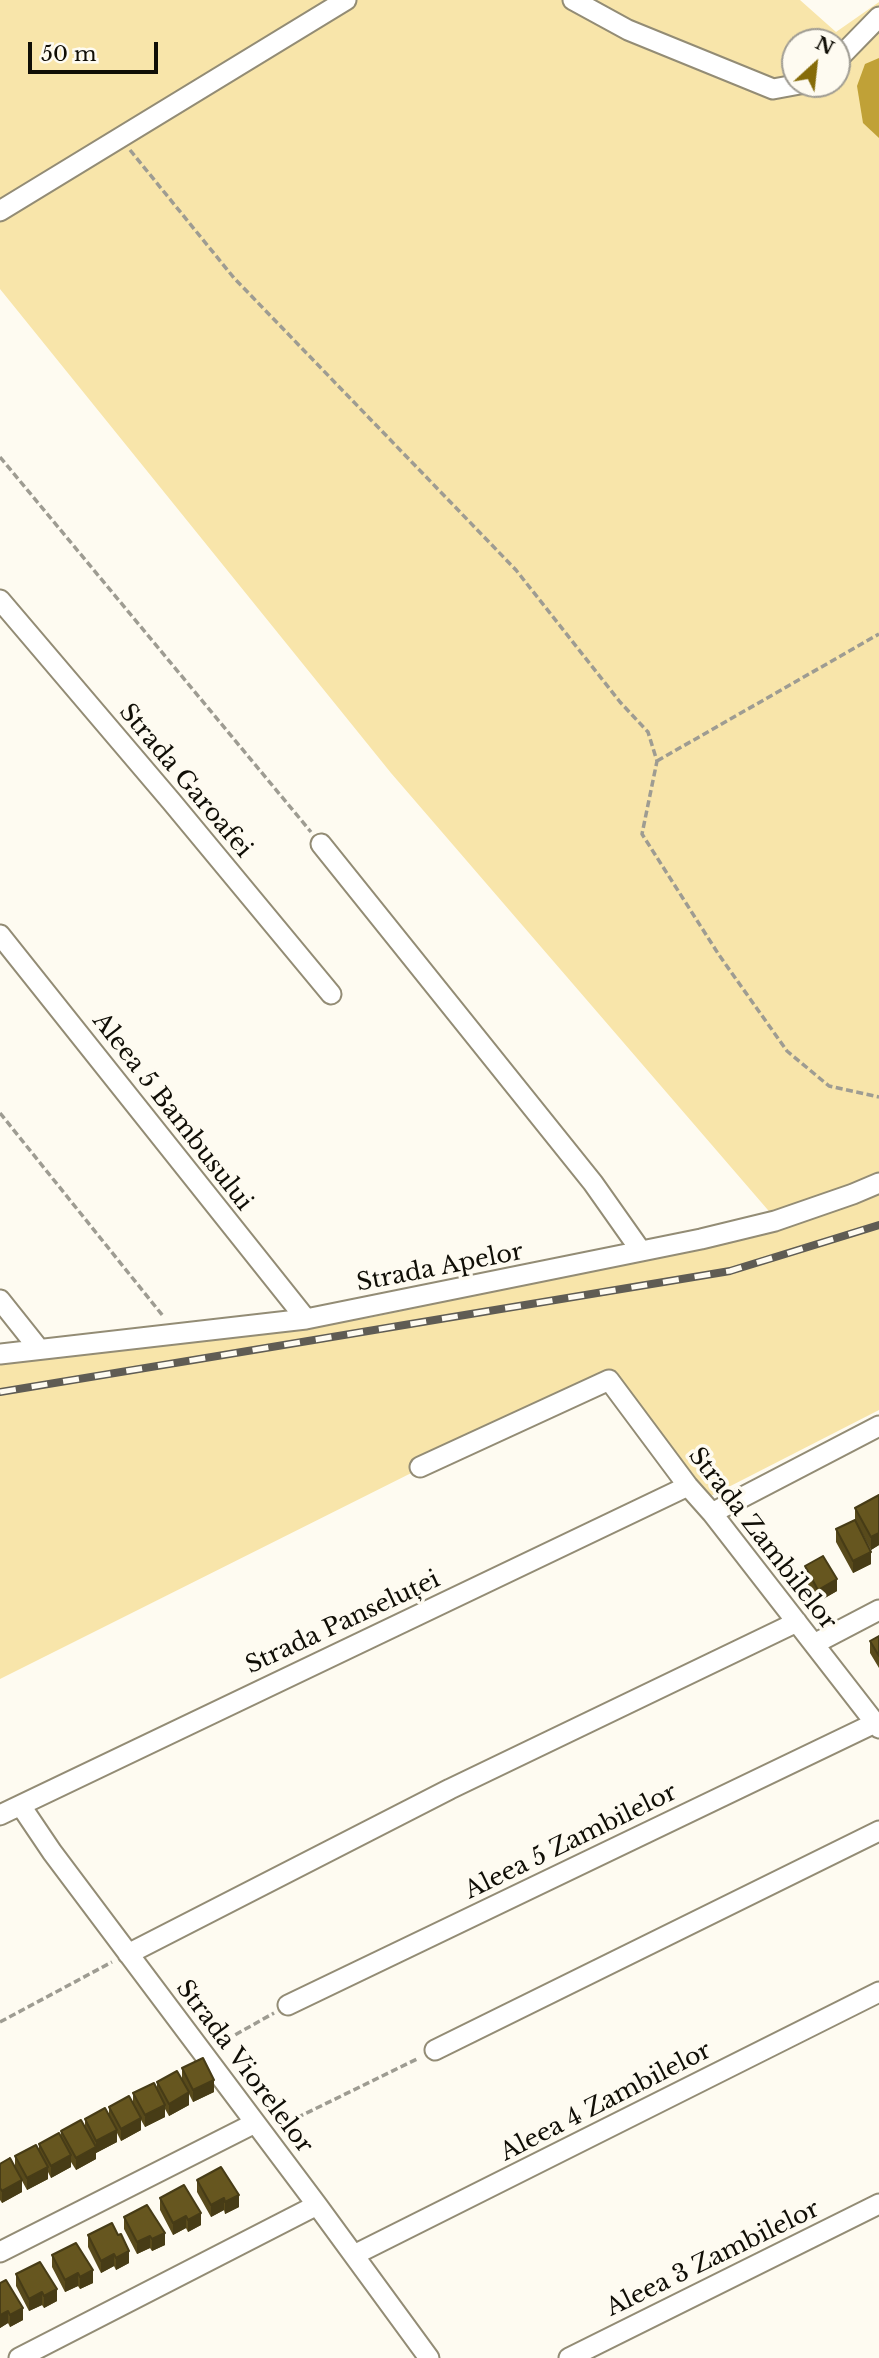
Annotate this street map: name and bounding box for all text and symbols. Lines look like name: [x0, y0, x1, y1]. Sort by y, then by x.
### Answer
scale bar: [32, 28, 161, 72]
north arrow: [781, 28, 851, 98]
text: N: [812, 31, 838, 60]
text: 50 m: [41, 41, 96, 67]
street label: Strada Garoafei: [112, 698, 258, 864]
street label: Aleea 5 Bambusului: [86, 1007, 258, 1217]
street label: Strada Apelor: [354, 1238, 526, 1298]
street label: Strada Zambilelor: [682, 1442, 842, 1636]
street label: Strada Panseluței: [241, 1565, 445, 1681]
street label: Aleea 5 Zambilelor: [460, 1778, 682, 1906]
street label: Strada Viorelelor: [169, 1975, 319, 2159]
street label: Aleea 4 Zambilelor: [496, 2036, 716, 2168]
street label: Aleea 3 Zambilelor: [602, 2195, 824, 2323]

